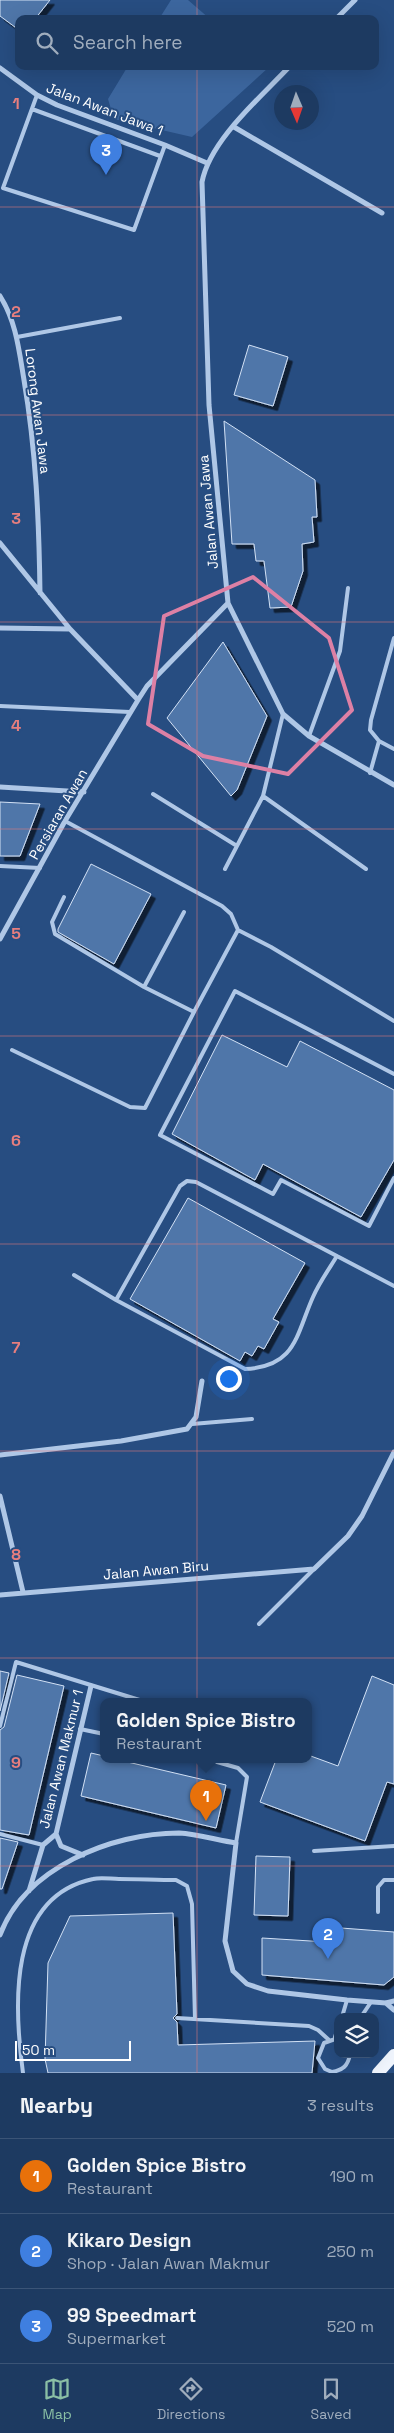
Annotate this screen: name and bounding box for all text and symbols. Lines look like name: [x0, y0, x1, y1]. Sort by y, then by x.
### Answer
search box: [15, 15, 379, 70]
icon: search: [33, 29, 61, 57]
text: Search here: [73, 30, 183, 55]
street label: Jalan Awan Jawa 1: [44, 78, 166, 140]
north arrow: [274, 85, 319, 130]
text: 1: [12, 93, 20, 114]
pin: 3: [90, 134, 122, 175]
text: 2: [11, 301, 21, 322]
street label: Lorong Awan Jawa: [21, 347, 55, 475]
street label: Jalan Awan Jawa: [194, 454, 222, 570]
text: 3: [11, 508, 21, 529]
text: 4: [11, 715, 21, 736]
street label: Persiaran Awan: [25, 765, 91, 863]
text: 5: [11, 923, 21, 944]
text: 6: [11, 1130, 21, 1151]
text: 7: [12, 1337, 21, 1358]
your location: [216, 1366, 242, 1392]
text: 8: [11, 1544, 21, 1565]
street label: Jalan Awan Biru: [102, 1556, 210, 1584]
street label: Jalan Awan Makmur 1: [35, 1688, 87, 1830]
popup: [100, 1698, 312, 1763]
text: Golden Spice Bistro: [116, 1708, 296, 1733]
text: Restaurant: [116, 1733, 202, 1754]
text: 9: [11, 1752, 21, 1773]
pin: 1: [190, 1780, 222, 1821]
pin: 2: [312, 1918, 344, 1959]
map controls: [334, 2013, 379, 2058]
button: layers: [334, 2013, 379, 2058]
scale bar: [15, 2038, 131, 2061]
text: 50 m: [22, 2041, 55, 2059]
text: Nearby: [20, 2092, 93, 2119]
text: 3 results: [307, 2095, 374, 2116]
text: Golden Spice Bistro: [67, 2153, 246, 2178]
text: 1: [32, 2166, 40, 2187]
text: 190 m: [329, 2166, 374, 2187]
text: Restaurant: [67, 2178, 153, 2199]
text: Kikaro Design: [67, 2228, 192, 2253]
text: 2: [31, 2241, 41, 2262]
text: 250 m: [327, 2241, 374, 2262]
text: Shop · Jalan Awan Makmur: [67, 2253, 270, 2274]
text: 99 Speedmart: [67, 2303, 196, 2328]
text: 3: [31, 2316, 41, 2337]
text: 520 m: [327, 2316, 374, 2337]
text: Supermarket: [67, 2328, 166, 2349]
tab: Map: [43, 2375, 72, 2423]
tab: Directions: [157, 2375, 225, 2423]
tab: Saved: [311, 2375, 351, 2423]

